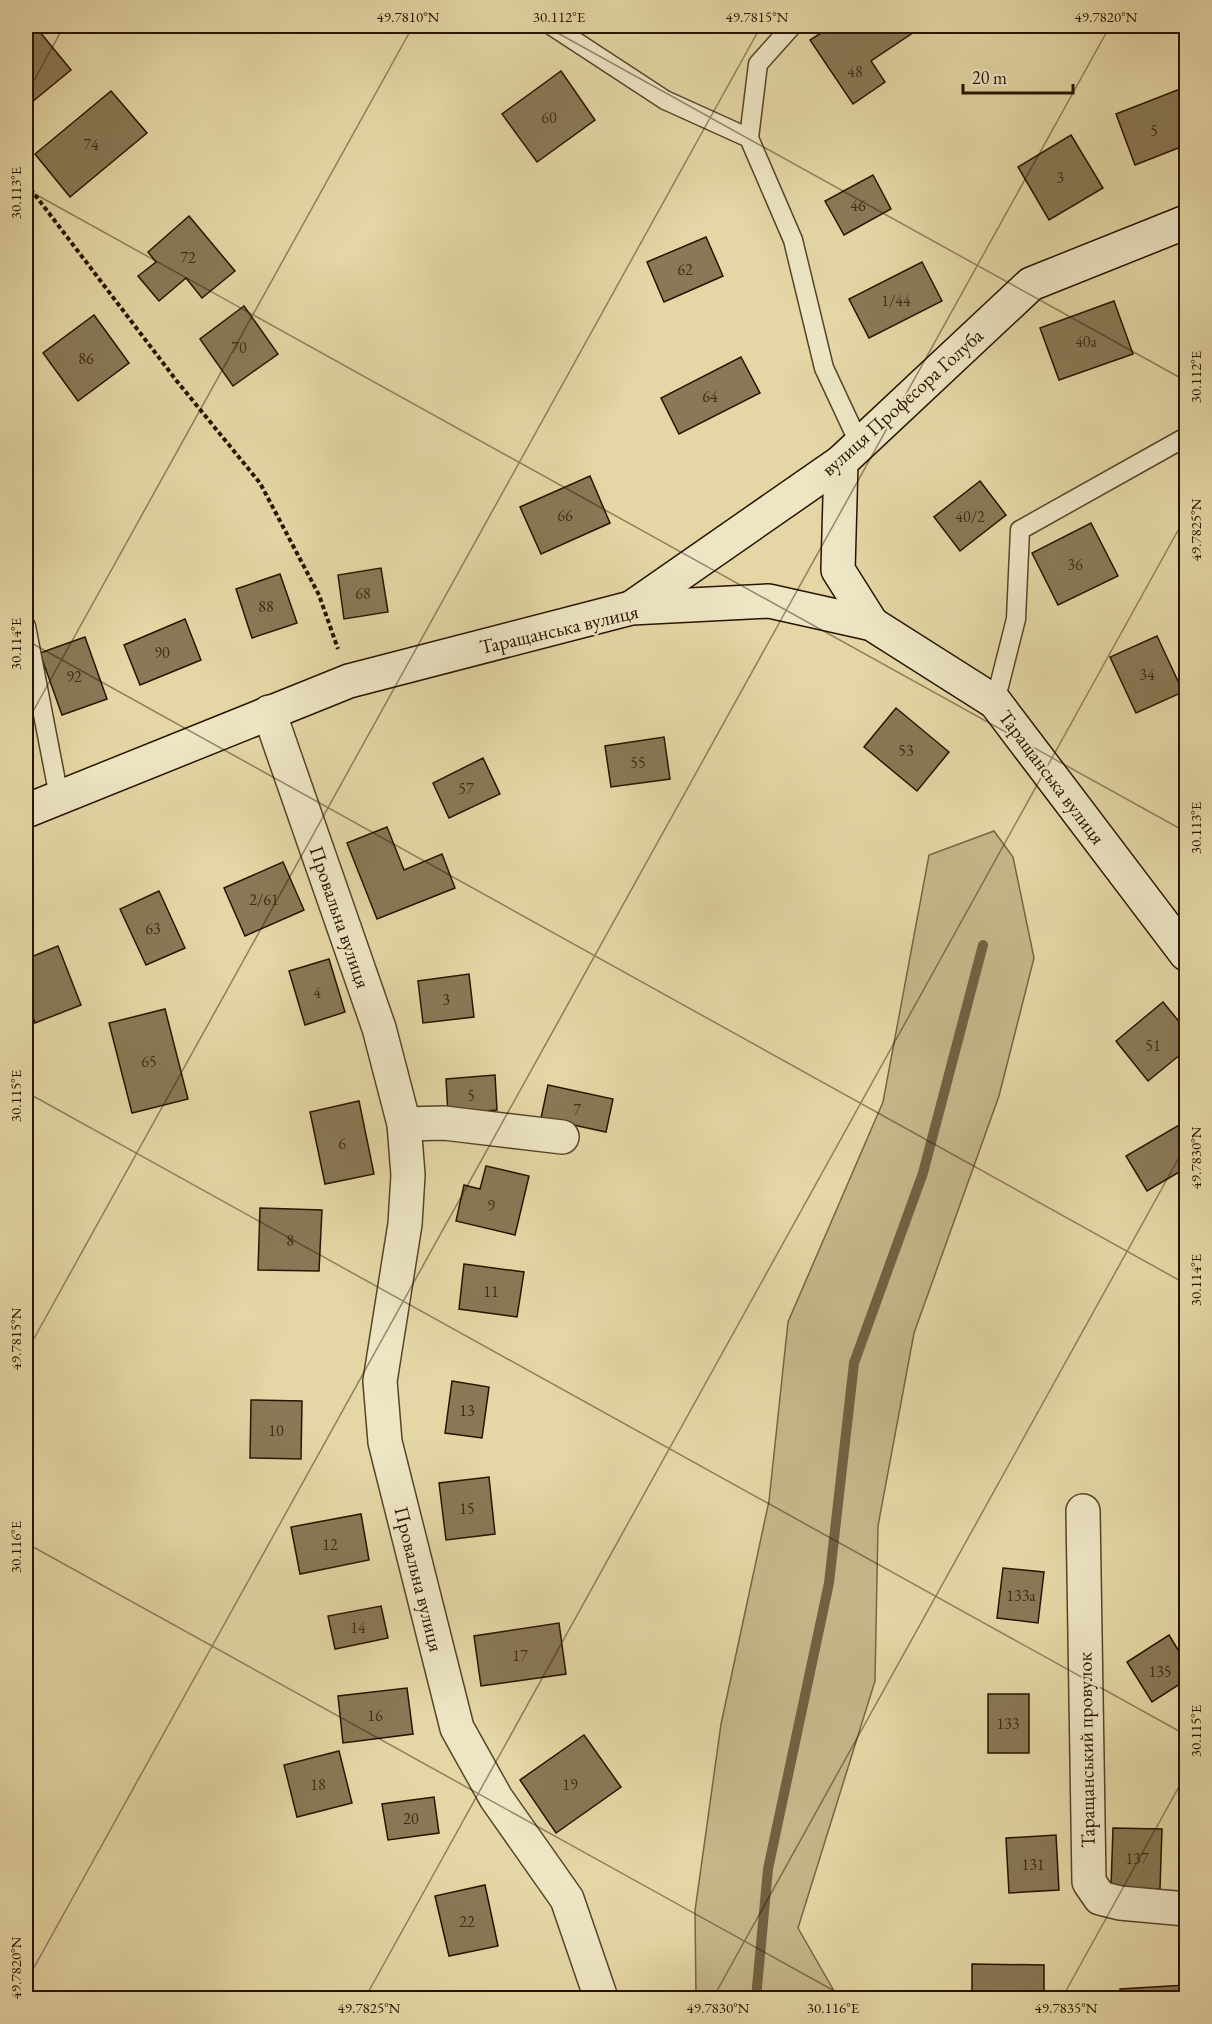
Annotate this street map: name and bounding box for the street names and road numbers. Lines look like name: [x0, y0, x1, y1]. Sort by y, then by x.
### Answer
street label: вулиця Професора Голуба: [816, 322, 988, 482]
street label: Таращанська вулиця: [477, 598, 641, 660]
street label: Таращанська вулиця: [993, 704, 1111, 850]
street label: Провальна вулиця: [303, 842, 377, 992]
street label: Провальна вулиця: [388, 1504, 450, 1654]
street label: Таращанський провулок: [1071, 1652, 1101, 1848]

